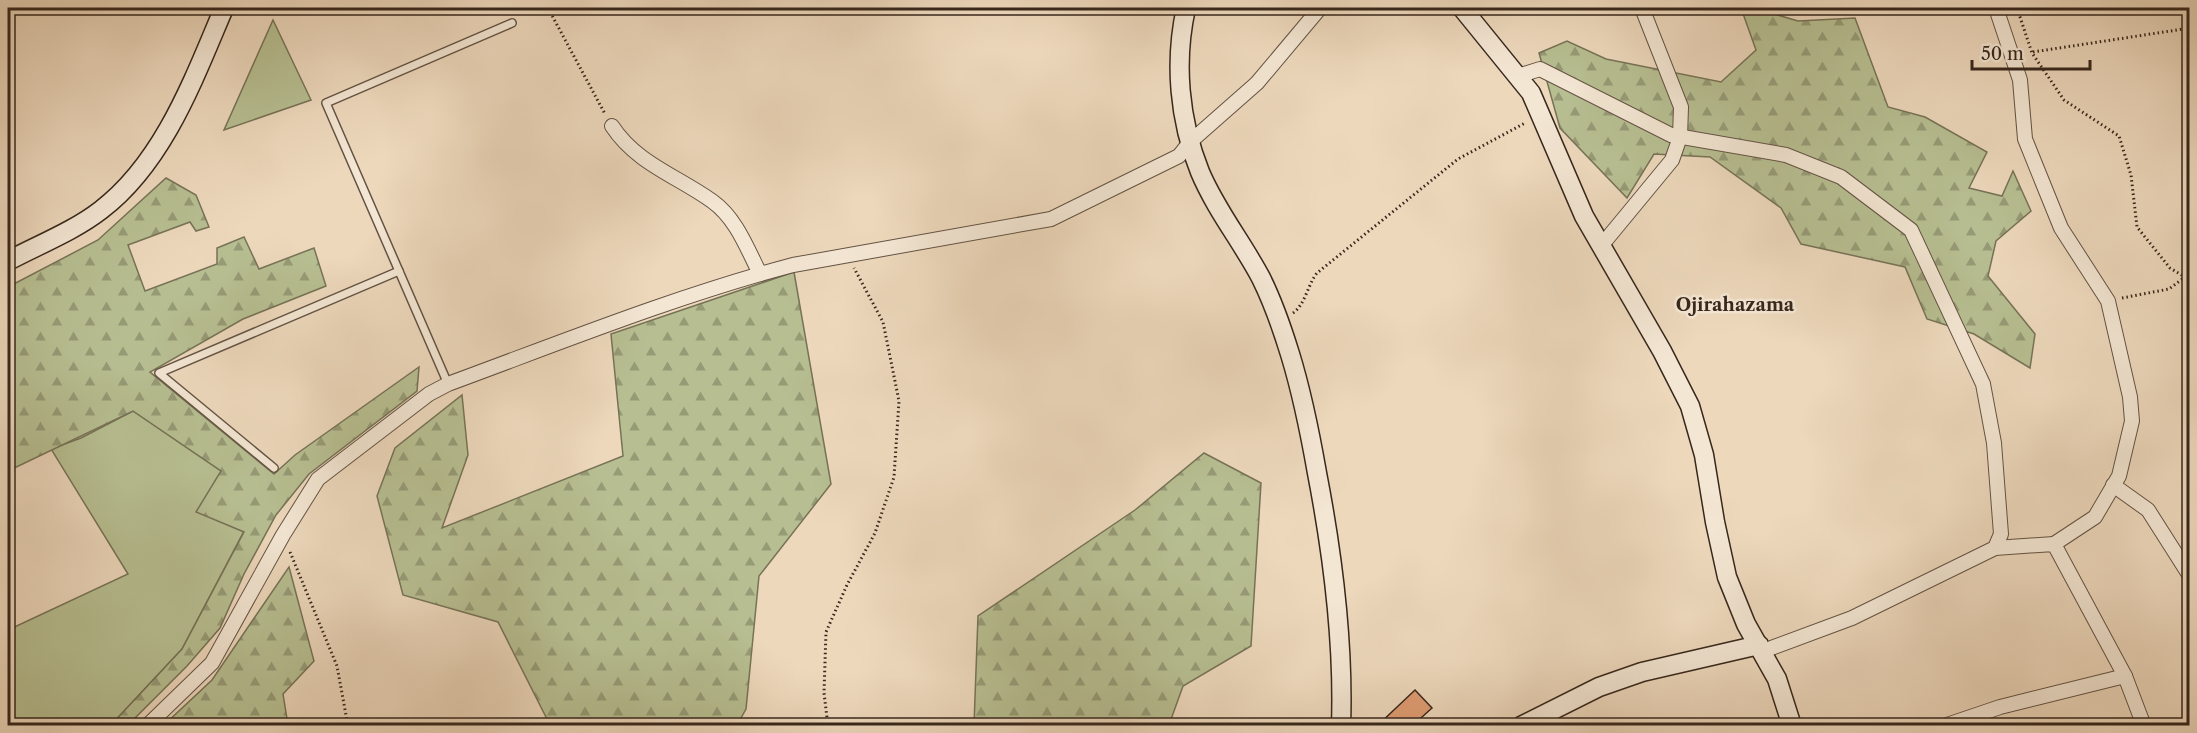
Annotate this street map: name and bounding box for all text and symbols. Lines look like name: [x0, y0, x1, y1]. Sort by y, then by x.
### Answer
scale bar: [1972, 33, 2090, 71]
text: 50 m: [1981, 43, 2024, 65]
district label: Ojirahazama: [1676, 294, 1795, 316]

